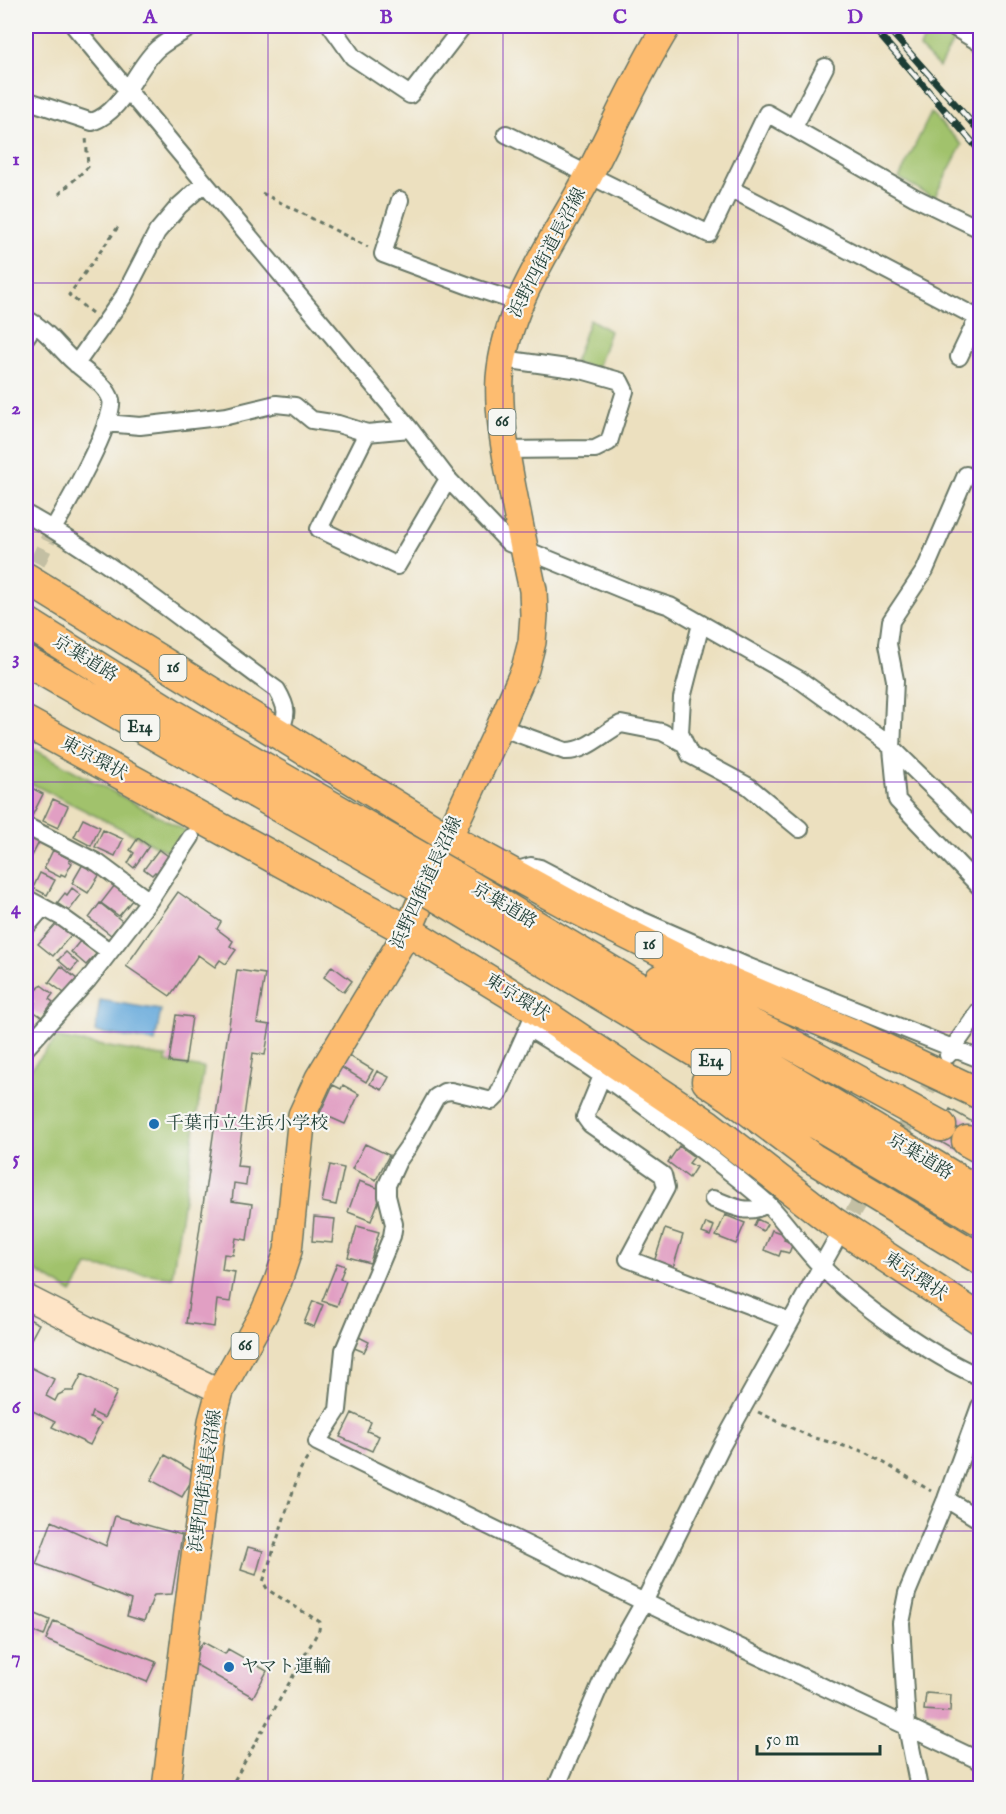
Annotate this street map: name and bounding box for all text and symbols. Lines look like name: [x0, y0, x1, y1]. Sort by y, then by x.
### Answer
text: A: [142, 5, 158, 30]
text: B: [379, 5, 393, 30]
text: C: [613, 5, 627, 30]
text: D: [847, 5, 863, 30]
text: 1: [12, 147, 20, 172]
street label: 浜野四街道長沼線: [504, 184, 592, 322]
text: 2: [11, 396, 21, 421]
road number: 66: [488, 409, 516, 435]
street label: 京葉道路: [48, 630, 122, 688]
text: 3: [12, 646, 20, 671]
road number: 16: [160, 655, 186, 681]
road number: E14: [120, 715, 160, 741]
street label: 東京環状: [57, 732, 131, 786]
street label: 浜野四街道長沼線: [386, 813, 468, 953]
street label: 京葉道路: [467, 878, 541, 934]
text: 4: [11, 896, 22, 921]
road number: 16: [636, 932, 662, 958]
street label: 東京環状: [480, 969, 554, 1027]
road number: E14: [692, 1049, 730, 1075]
place label: 千葉市立生浜小学校: [166, 1113, 328, 1136]
marker: 千葉市立生浜小学校: [147, 1117, 161, 1131]
street label: 京葉道路: [883, 1129, 957, 1185]
text: 5: [12, 1146, 20, 1171]
street label: 東京環状: [879, 1247, 951, 1307]
road number: 66: [232, 1333, 258, 1359]
text: 6: [12, 1395, 22, 1420]
street label: 浜野四街道長沼線: [185, 1408, 227, 1554]
text: 7: [11, 1645, 21, 1670]
place label: ヤマト運輸: [241, 1656, 331, 1679]
marker: ヤマト運輸: [222, 1660, 236, 1674]
scale bar: [757, 1718, 880, 1756]
text: 50 m: [766, 1729, 799, 1752]

